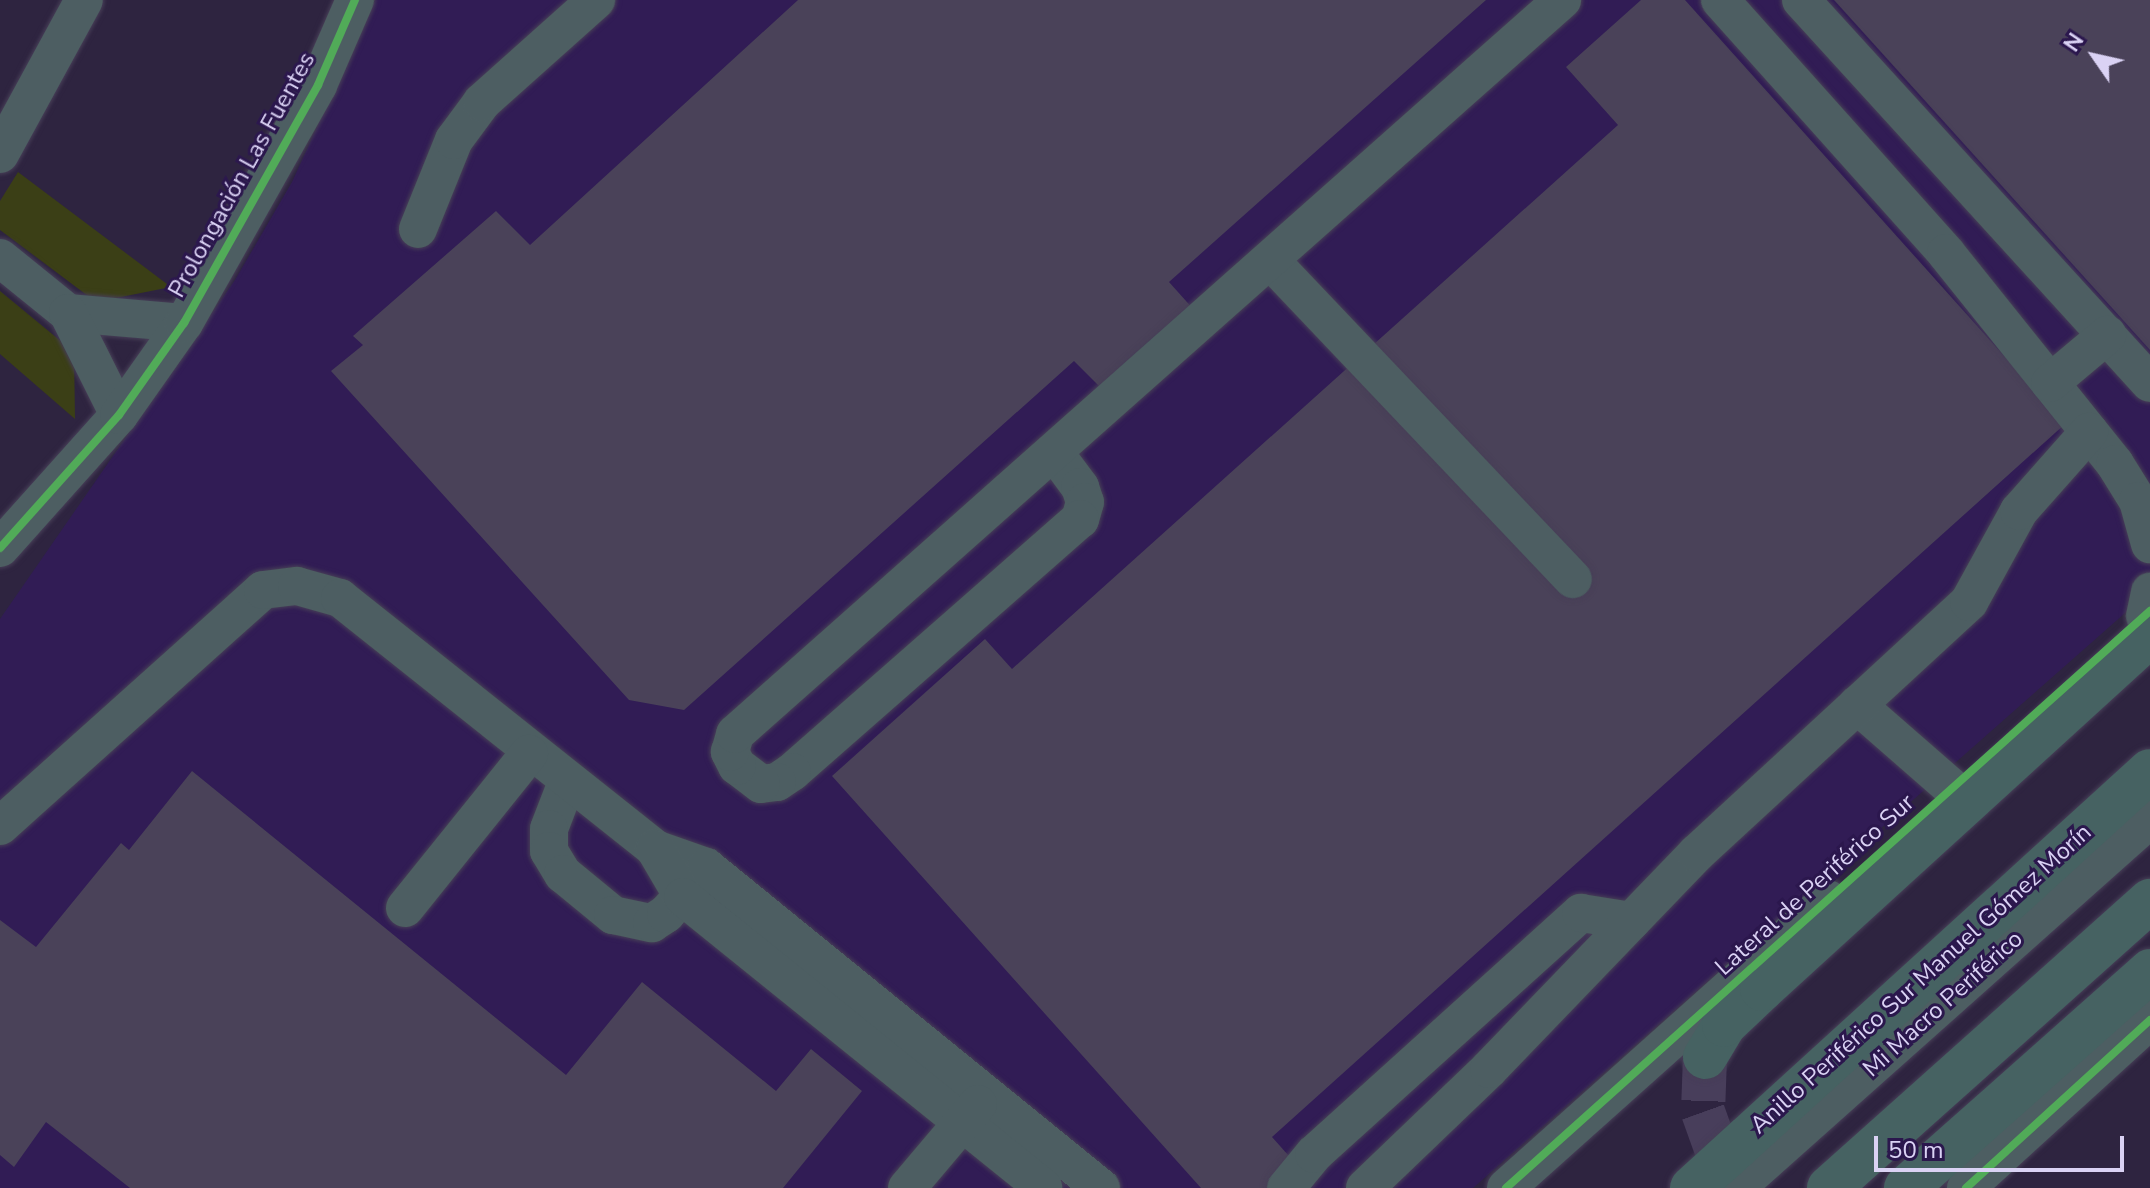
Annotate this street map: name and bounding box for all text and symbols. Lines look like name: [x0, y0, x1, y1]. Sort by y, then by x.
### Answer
north arrow: [2054, 16, 2134, 96]
text: N: [2057, 27, 2091, 58]
street label: Prolongación Las Fuentes: [162, 47, 322, 303]
street label: Lateral de Periférico Sur: [1710, 788, 1920, 982]
street label: Anillo Periférico Sur Manuel Gómez Morín: [1744, 818, 2098, 1140]
street label: Mi Macro Periférico: [1857, 925, 2029, 1083]
scale bar: [1878, 1120, 2128, 1170]
text: 50 m: [1888, 1134, 1944, 1166]

